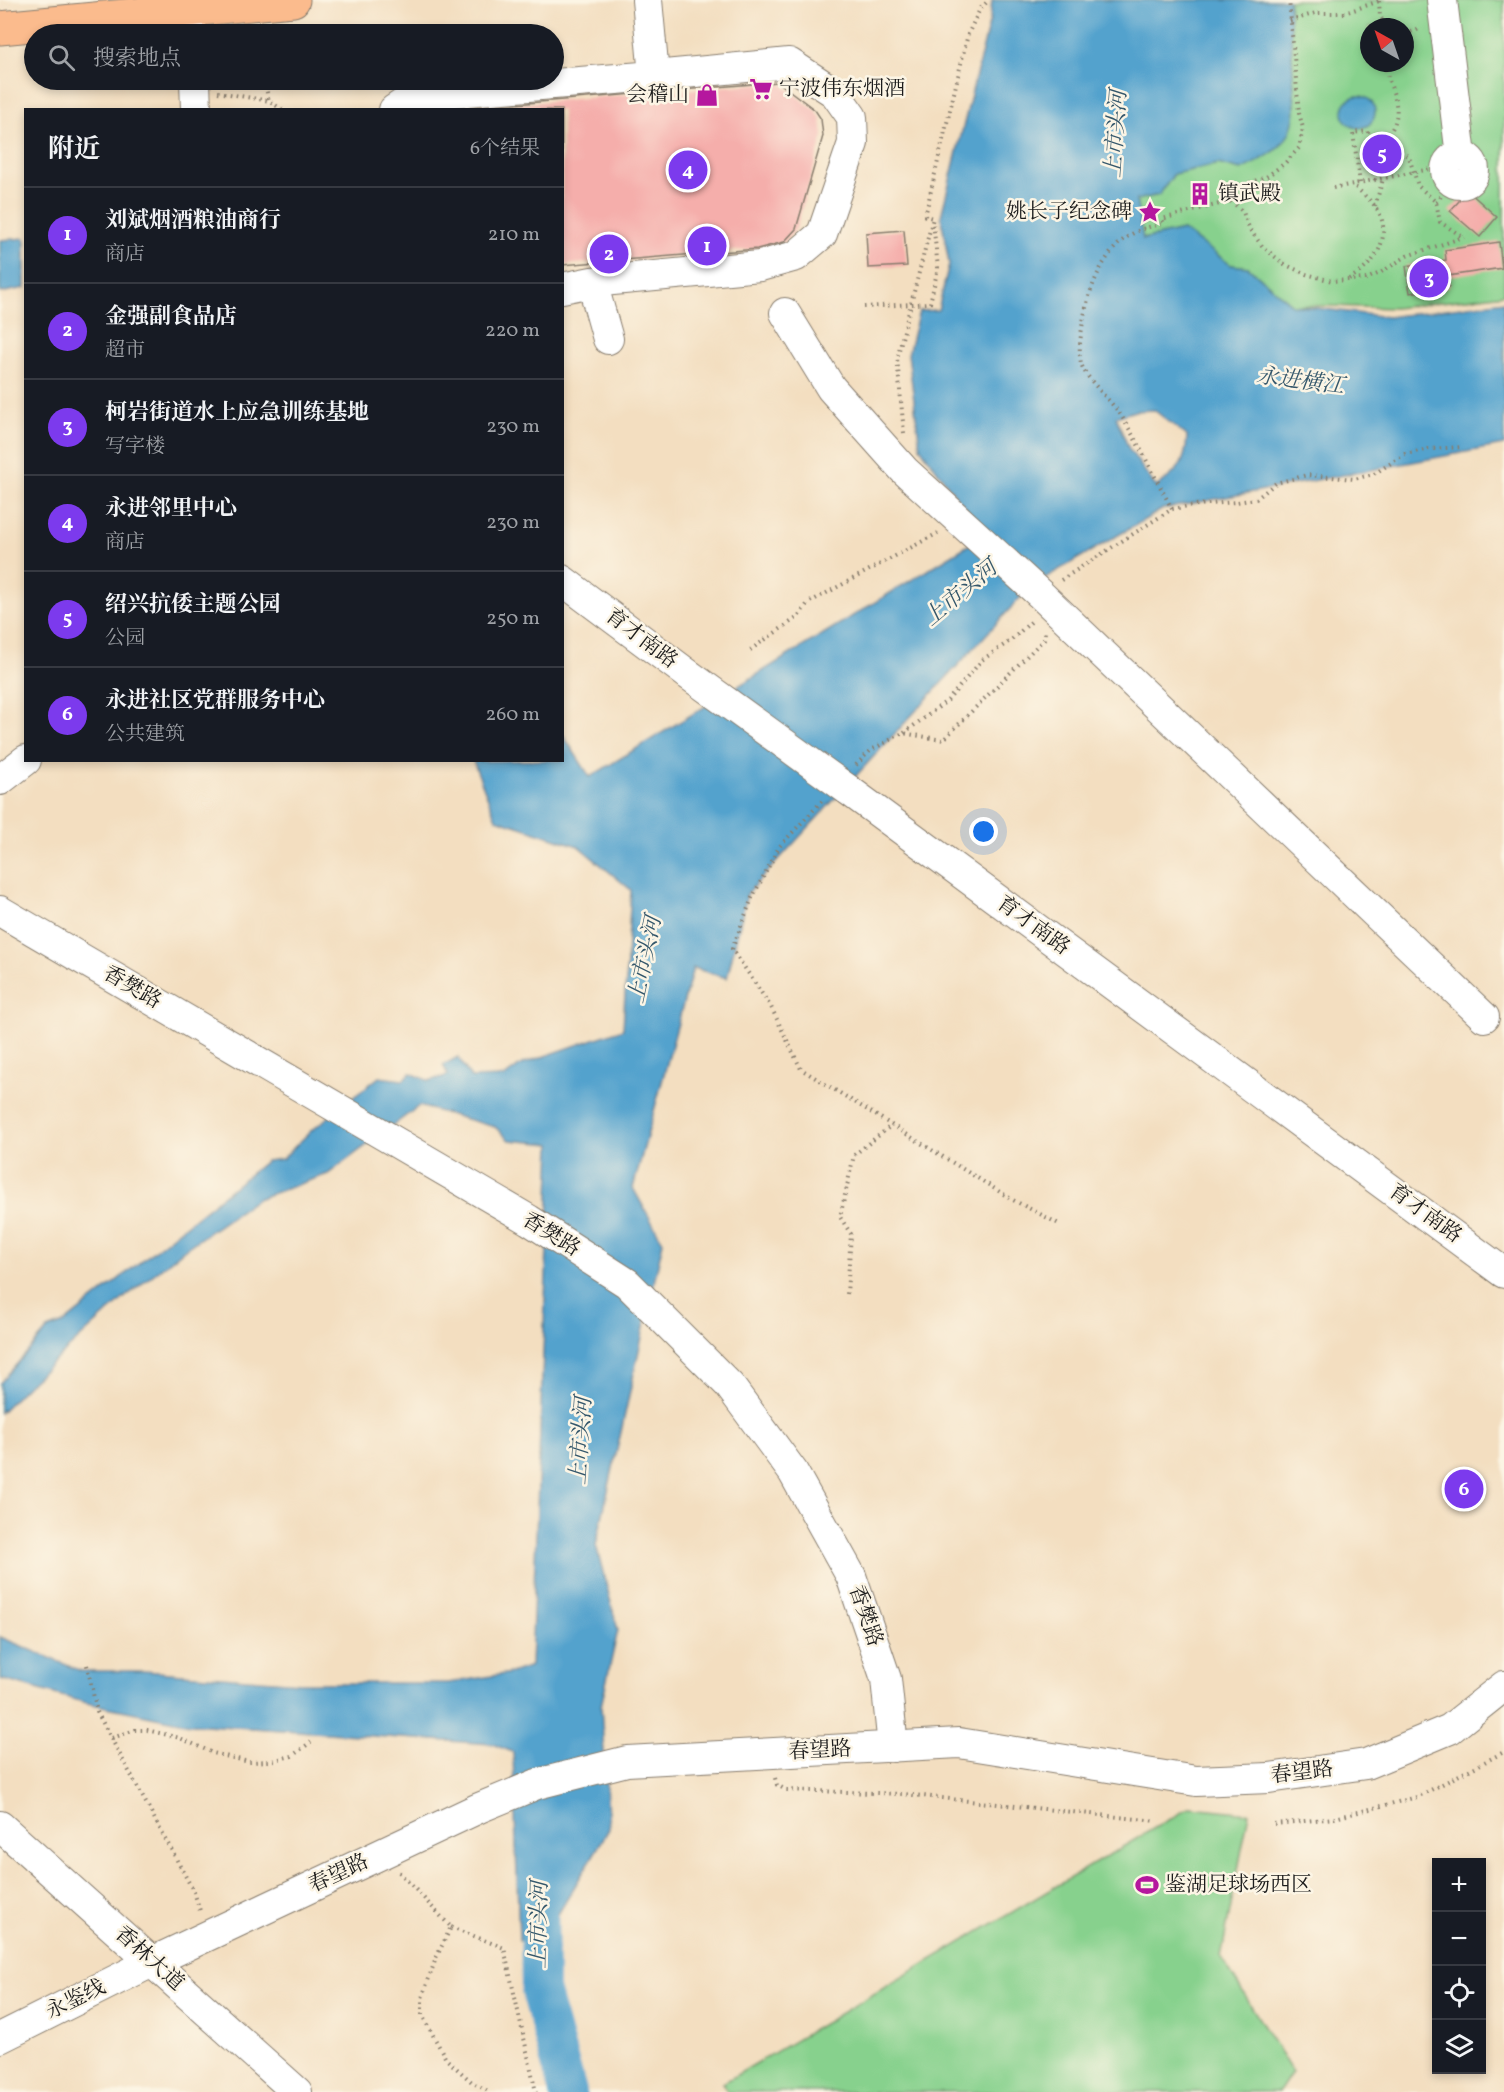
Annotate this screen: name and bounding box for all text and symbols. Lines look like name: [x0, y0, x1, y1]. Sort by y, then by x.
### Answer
north arrow: [1360, 18, 1414, 72]
search box: [24, 24, 564, 90]
icon: search: [45, 41, 78, 74]
text: 搜索地点: [93, 44, 181, 75]
place label: 宁波伟东烟酒: [779, 75, 905, 104]
supermarket icon: 宁波伟东烟酒: [748, 76, 774, 102]
place label: 会稽山: [626, 81, 689, 110]
shop icon: 会稽山: [694, 82, 720, 108]
water label: 上市头河: [1098, 85, 1136, 179]
text: 附近: [48, 132, 100, 168]
pin: 5: [1362, 132, 1402, 176]
text: 6个结果: [470, 135, 540, 163]
pin: 4: [668, 148, 708, 192]
place label: 镇武殿: [1218, 180, 1281, 209]
building icon: 镇武殿: [1187, 181, 1213, 207]
place label: 姚长子纪念碑: [1006, 198, 1132, 227]
place icon: 姚长子纪念碑: [1137, 199, 1163, 225]
text: 刘斌烟酒粮油商行: [105, 206, 281, 237]
text: 1: [63, 221, 72, 249]
text: 210 m: [488, 221, 540, 249]
pin: 1: [688, 224, 726, 268]
pin: 2: [590, 232, 628, 276]
text: 商店: [105, 241, 145, 269]
pin: 3: [1410, 256, 1448, 300]
text: 金强副食品店: [105, 302, 237, 333]
text: 2: [62, 317, 73, 345]
text: 220 m: [485, 317, 540, 345]
text: 超市: [105, 337, 145, 365]
water label: 永进横江: [1254, 361, 1349, 403]
text: 柯岩街道水上应急训练基地: [105, 398, 369, 429]
text: 3: [62, 413, 73, 441]
text: 230 m: [486, 413, 540, 441]
text: 写字楼: [105, 433, 165, 461]
text: 永进邻里中心: [105, 494, 237, 525]
text: 4: [61, 509, 74, 537]
text: 230 m: [486, 509, 540, 537]
text: 商店: [105, 529, 145, 557]
water label: 上市头河: [917, 551, 1008, 634]
text: 绍兴抗倭主题公园: [105, 590, 281, 621]
street label: 育才南路: [599, 602, 683, 676]
text: 5: [63, 605, 72, 633]
text: 250 m: [486, 605, 540, 633]
text: 公园: [105, 625, 145, 653]
text: 永进社区党群服务中心: [105, 686, 325, 717]
text: 6: [62, 701, 73, 729]
text: 260 m: [485, 701, 540, 729]
text: 公共建筑: [105, 721, 185, 749]
your location: [969, 817, 998, 846]
street label: 育才南路: [990, 890, 1076, 962]
water label: 上市头河: [622, 910, 671, 1006]
street label: 香樊路: [97, 960, 167, 1016]
street label: 育才南路: [1382, 1178, 1468, 1250]
street label: 香樊路: [517, 1206, 585, 1264]
water label: 上市头河: [563, 1392, 601, 1486]
pin: 6: [1444, 1466, 1484, 1512]
street label: 香樊路: [841, 1581, 889, 1651]
street label: 春望路: [788, 1735, 852, 1767]
street label: 春望路: [1269, 1755, 1335, 1791]
street label: 春望路: [304, 1848, 374, 1900]
map controls: [1432, 1858, 1486, 2074]
button: +: [1432, 1858, 1486, 1912]
place label: 鉴湖足球场西区: [1165, 1871, 1312, 1900]
sports icon: 鉴湖足球场西区: [1134, 1872, 1160, 1898]
water label: 上市头河: [524, 1877, 556, 1969]
button: −: [1432, 1912, 1486, 1966]
street label: 香林大道: [108, 1920, 190, 1998]
button: locate: [1432, 1966, 1486, 2020]
street label: 永鉴线: [41, 1973, 111, 2027]
button: layers: [1432, 2020, 1486, 2074]

